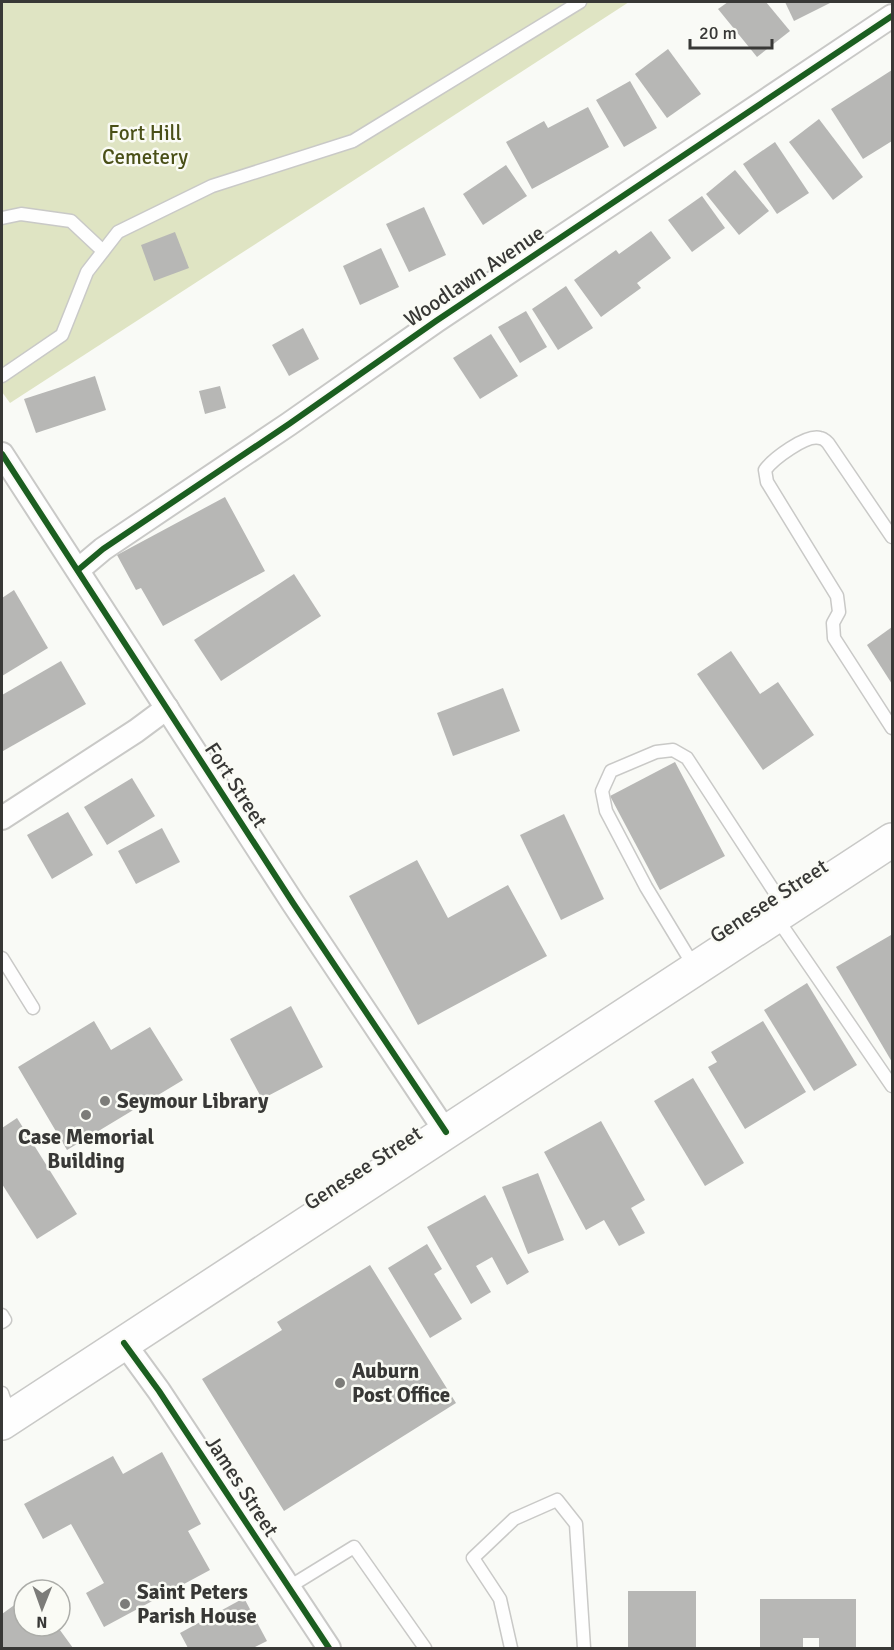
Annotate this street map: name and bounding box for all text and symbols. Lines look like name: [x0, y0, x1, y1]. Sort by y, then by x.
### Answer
scale bar: [690, 12, 772, 50]
text: 20 m: [699, 22, 737, 44]
park label: Fort Hill Cemetery: [102, 120, 188, 170]
street label: Woodlawn Avenue: [399, 219, 549, 333]
street label: Fort Street: [199, 738, 273, 832]
street label: Genesee Street: [705, 853, 833, 949]
place label: Seymour Library: [117, 1088, 269, 1114]
marker: Seymour Library: [98, 1094, 112, 1108]
marker: Case Memorial Building: [79, 1108, 93, 1122]
street label: Genesee Street: [299, 1120, 427, 1216]
place label: Case Memorial Building: [18, 1124, 154, 1174]
place label: Auburn Post Office: [352, 1358, 450, 1408]
marker: Auburn Post Office: [333, 1376, 347, 1390]
street label: James Street: [200, 1431, 284, 1541]
north arrow: [12, 1578, 72, 1638]
place label: Saint Peters Parish House: [137, 1579, 257, 1629]
marker: Saint Peters Parish House: [118, 1597, 132, 1611]
text: N: [36, 1612, 47, 1632]

